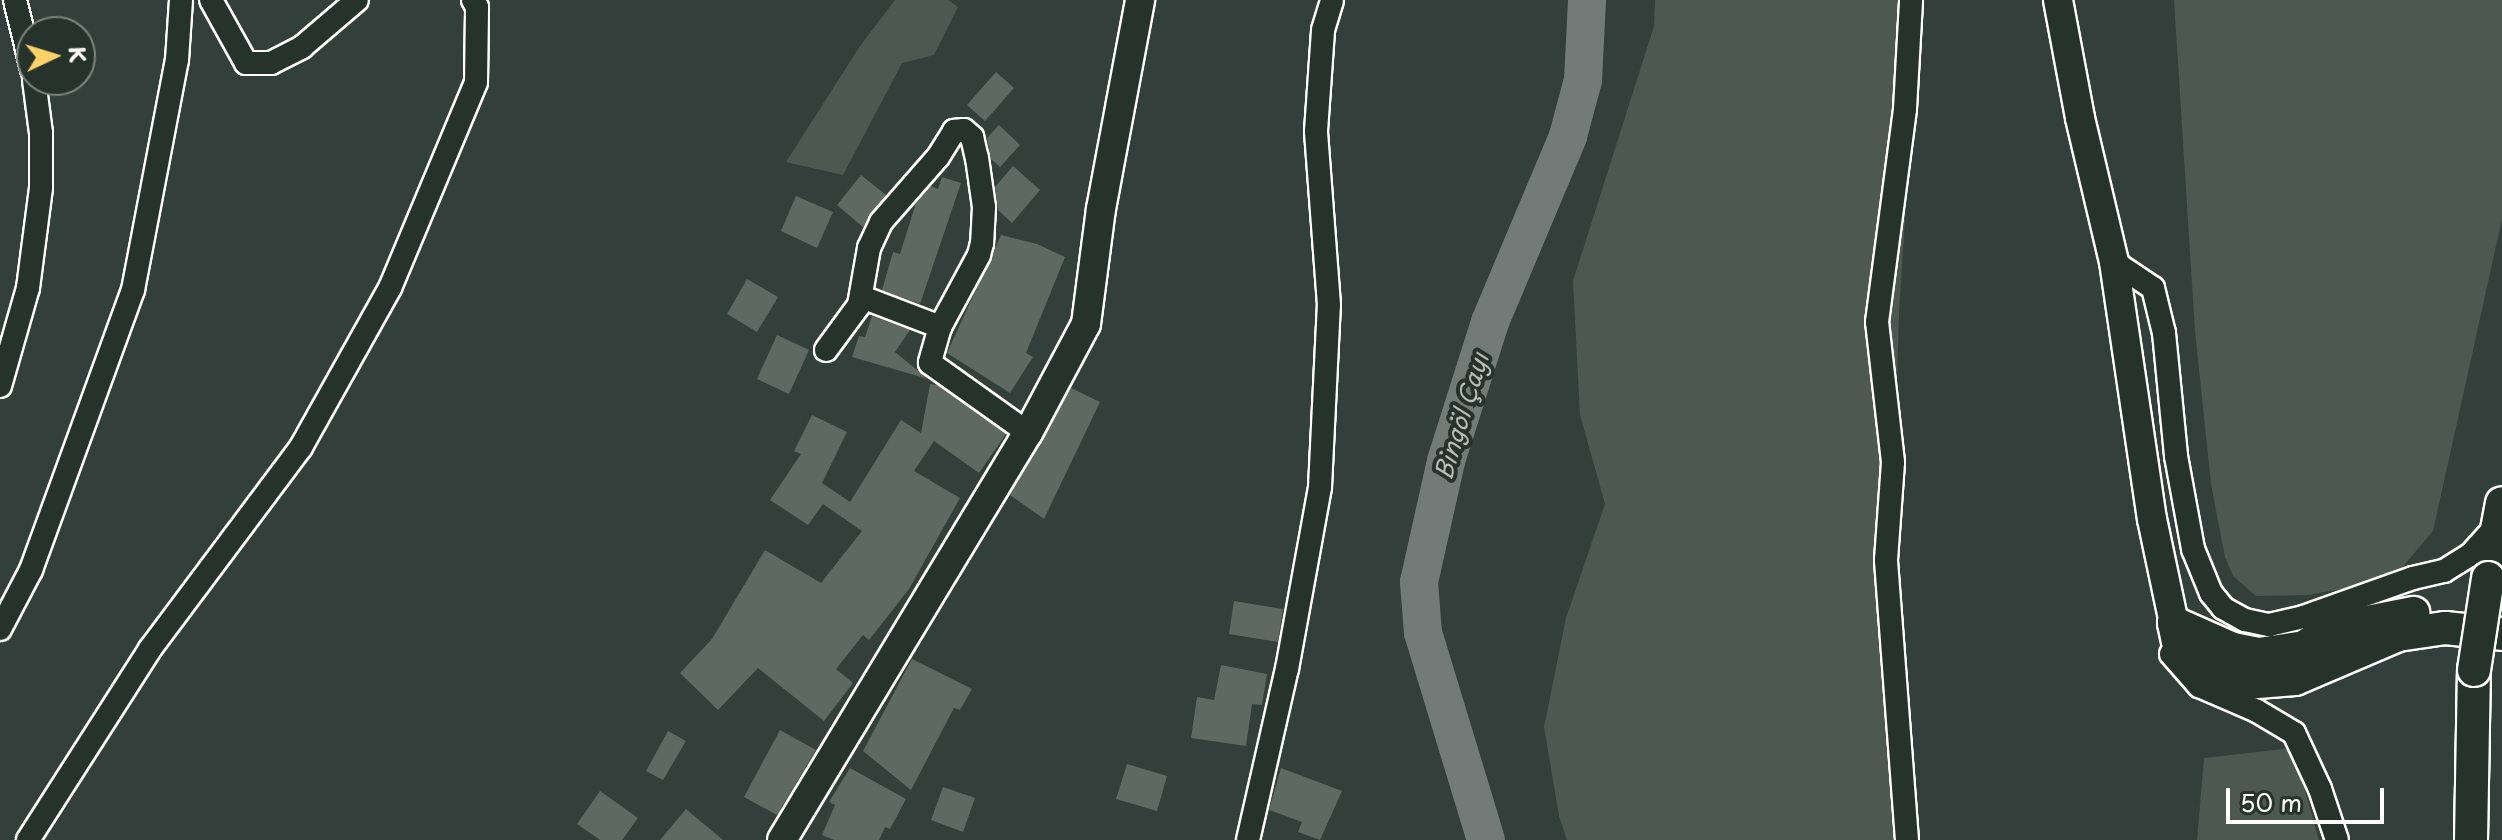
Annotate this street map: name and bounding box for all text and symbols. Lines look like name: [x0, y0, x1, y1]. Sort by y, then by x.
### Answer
north arrow: [16, 16, 96, 96]
text: K: [61, 45, 95, 64]
water label: Bingöl Çayı: [1428, 348, 1494, 484]
scale bar: [2230, 772, 2388, 822]
text: 50 m: [2240, 784, 2302, 820]

